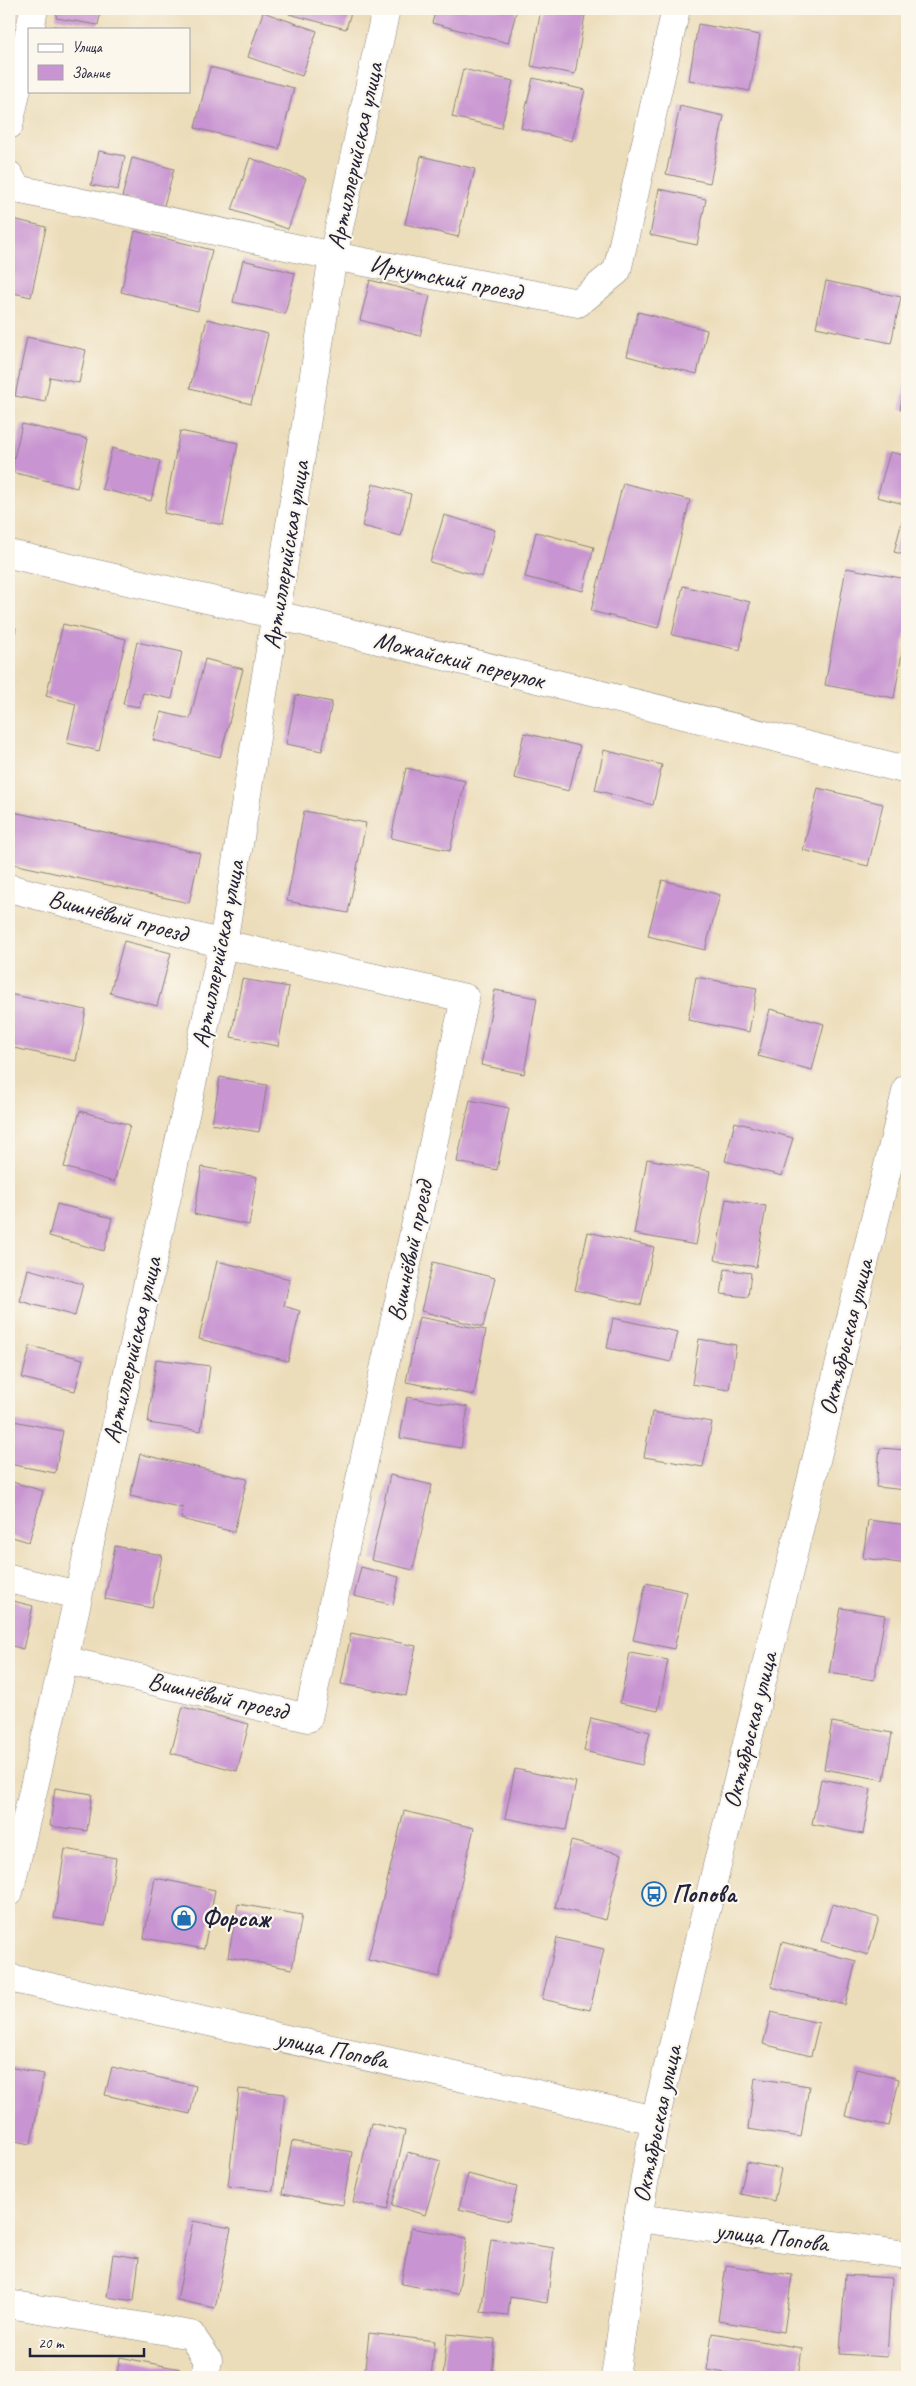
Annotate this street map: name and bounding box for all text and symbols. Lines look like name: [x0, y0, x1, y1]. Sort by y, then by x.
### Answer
legend: [28, 28, 190, 92]
text: Улица: [72, 38, 103, 57]
street label: Артиллерийская улица: [320, 58, 391, 252]
text: Здание: [72, 64, 111, 83]
street label: Иркутский проезд: [367, 248, 527, 309]
street label: Артиллерийская улица: [255, 457, 317, 651]
street label: Можайский переулок: [371, 623, 550, 697]
street label: Артиллерийская улица: [184, 856, 252, 1050]
street label: Вишнёвый проезд: [45, 882, 193, 950]
street label: Вишнёвый проезд: [380, 1176, 441, 1324]
street label: Артиллерийская улица: [95, 1252, 169, 1446]
street label: Октябрьская улица: [811, 1253, 882, 1418]
street label: Октябрьская улица: [715, 1646, 786, 1811]
street label: Вишнёвый проезд: [145, 1664, 293, 1728]
place label: Попова: [672, 1878, 738, 1910]
bus stop icon: Попова: [641, 1881, 667, 1907]
place label: Форсаж: [202, 1902, 273, 1934]
shop icon: Форсаж: [171, 1905, 197, 1931]
street label: улица Попова: [271, 2021, 393, 2077]
street label: Октябрьская улица: [625, 2040, 690, 2205]
street label: улица Попова: [712, 2214, 833, 2260]
scale bar: [30, 2326, 144, 2358]
text: 20 m: [38, 2334, 65, 2353]

